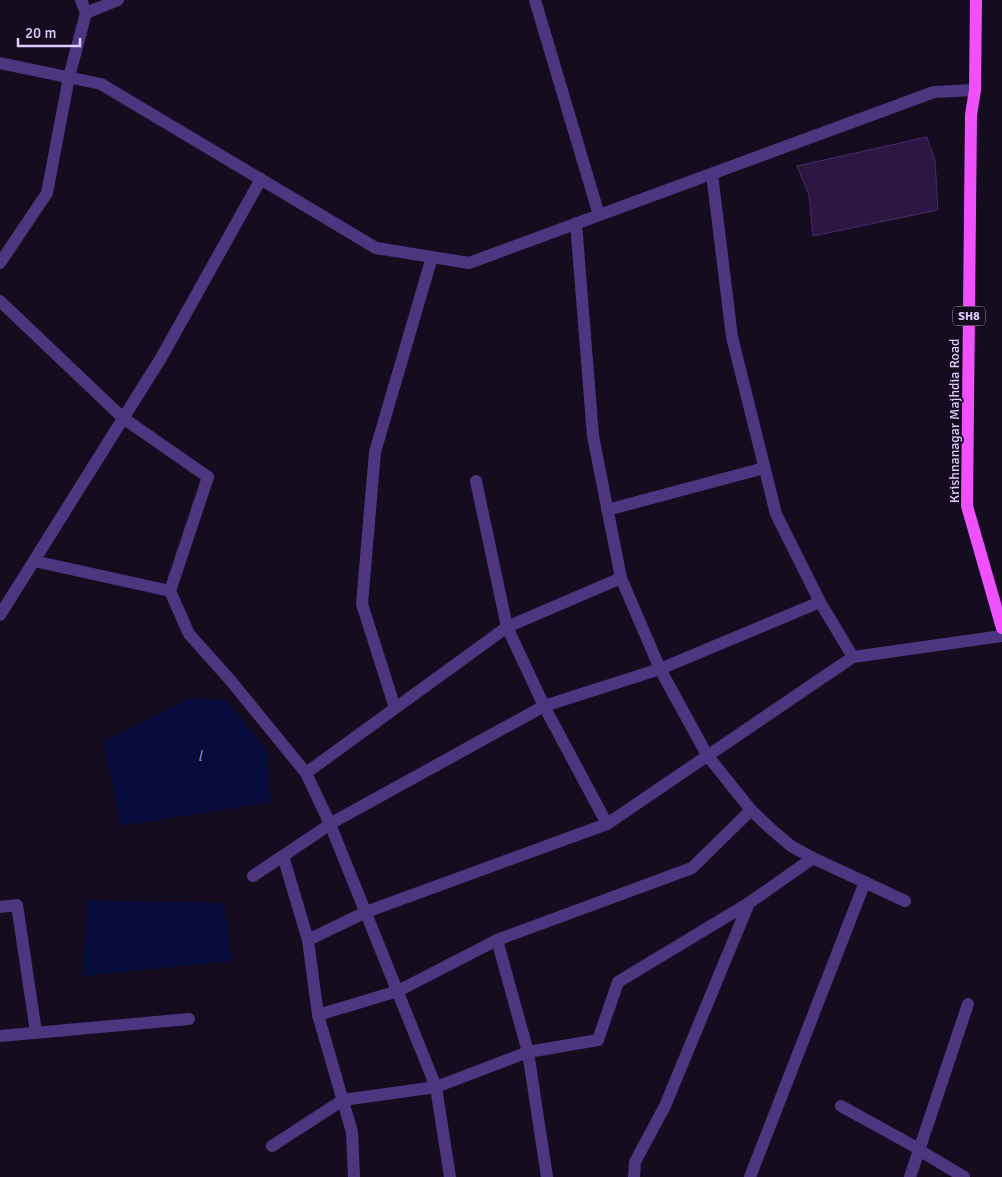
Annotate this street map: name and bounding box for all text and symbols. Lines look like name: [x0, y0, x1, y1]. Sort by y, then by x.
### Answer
scale bar: [18, 15, 80, 47]
text: 20 m: [25, 24, 56, 42]
road number: SH8: [953, 306, 985, 326]
street label: Krishnanagar Majhdia Road: [946, 339, 963, 503]
water label: l: [198, 747, 204, 765]

